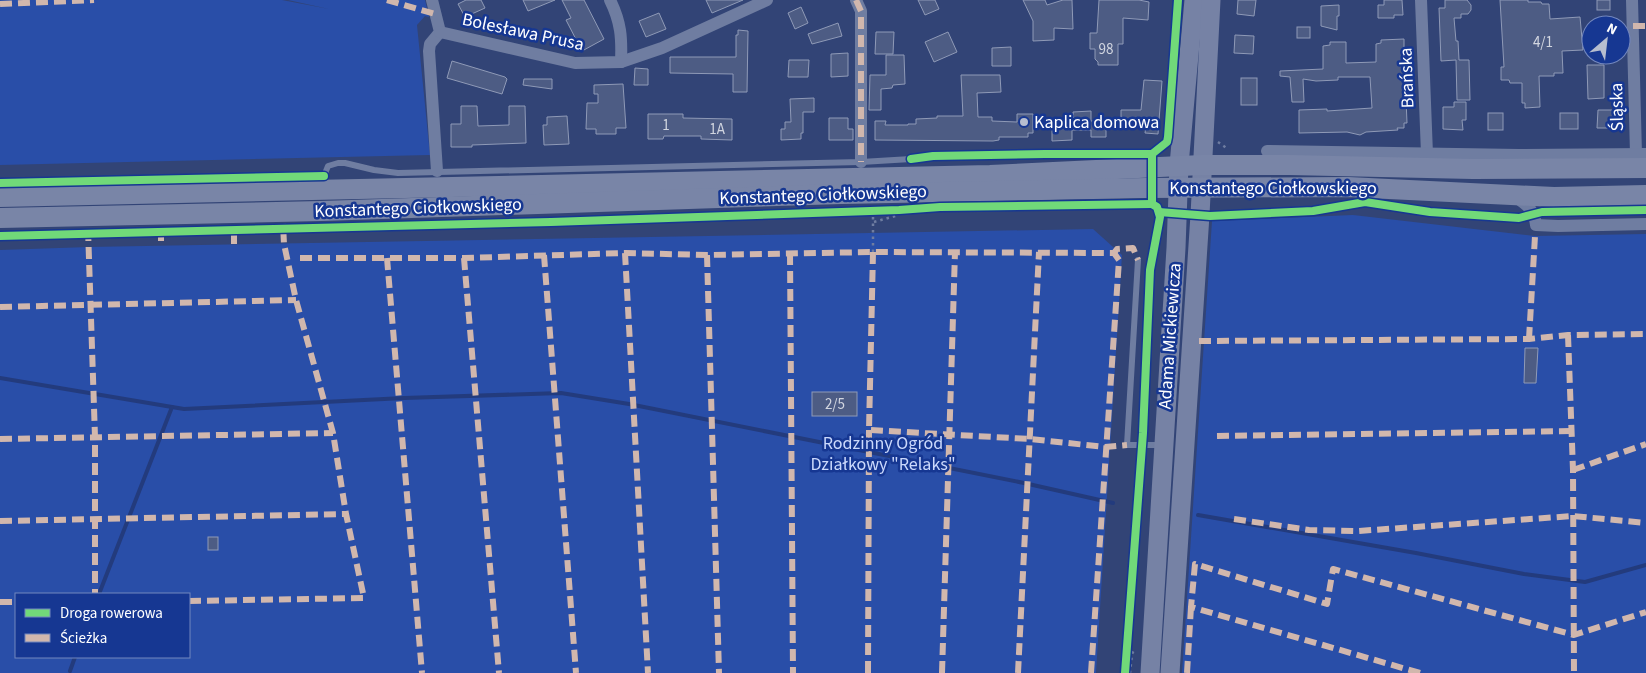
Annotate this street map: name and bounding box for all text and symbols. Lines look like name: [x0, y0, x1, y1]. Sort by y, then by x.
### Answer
street label: Bolesława Prusa: [460, 7, 586, 57]
north arrow: [1581, 15, 1631, 65]
text: N: [1603, 18, 1620, 40]
house number: 4/1: [1533, 32, 1553, 53]
house number: 98: [1099, 39, 1113, 60]
street label: Brańska: [1393, 47, 1421, 109]
street label: Śląska: [1604, 82, 1630, 132]
place label: Kaplica domowa: [1034, 110, 1159, 135]
house number: 1: [662, 115, 670, 136]
marker: Kaplica domowa: [1018, 116, 1030, 128]
house number: 1A: [709, 119, 726, 140]
street label: Konstantego Ciołkowskiego: [1169, 176, 1377, 201]
street label: Konstantego Ciołkowskiego: [719, 179, 927, 211]
street label: Konstantego Ciołkowskiego: [314, 192, 522, 224]
street label: Adama Mickiewicza: [1152, 262, 1188, 410]
house number: 2/5: [825, 394, 845, 415]
park label: Rodzinny Ogród Działkowy "Relaks": [810, 431, 956, 477]
legend: [15, 593, 190, 658]
text: Droga rowerowa: [60, 603, 163, 624]
text: Ścieżka: [60, 628, 107, 649]

